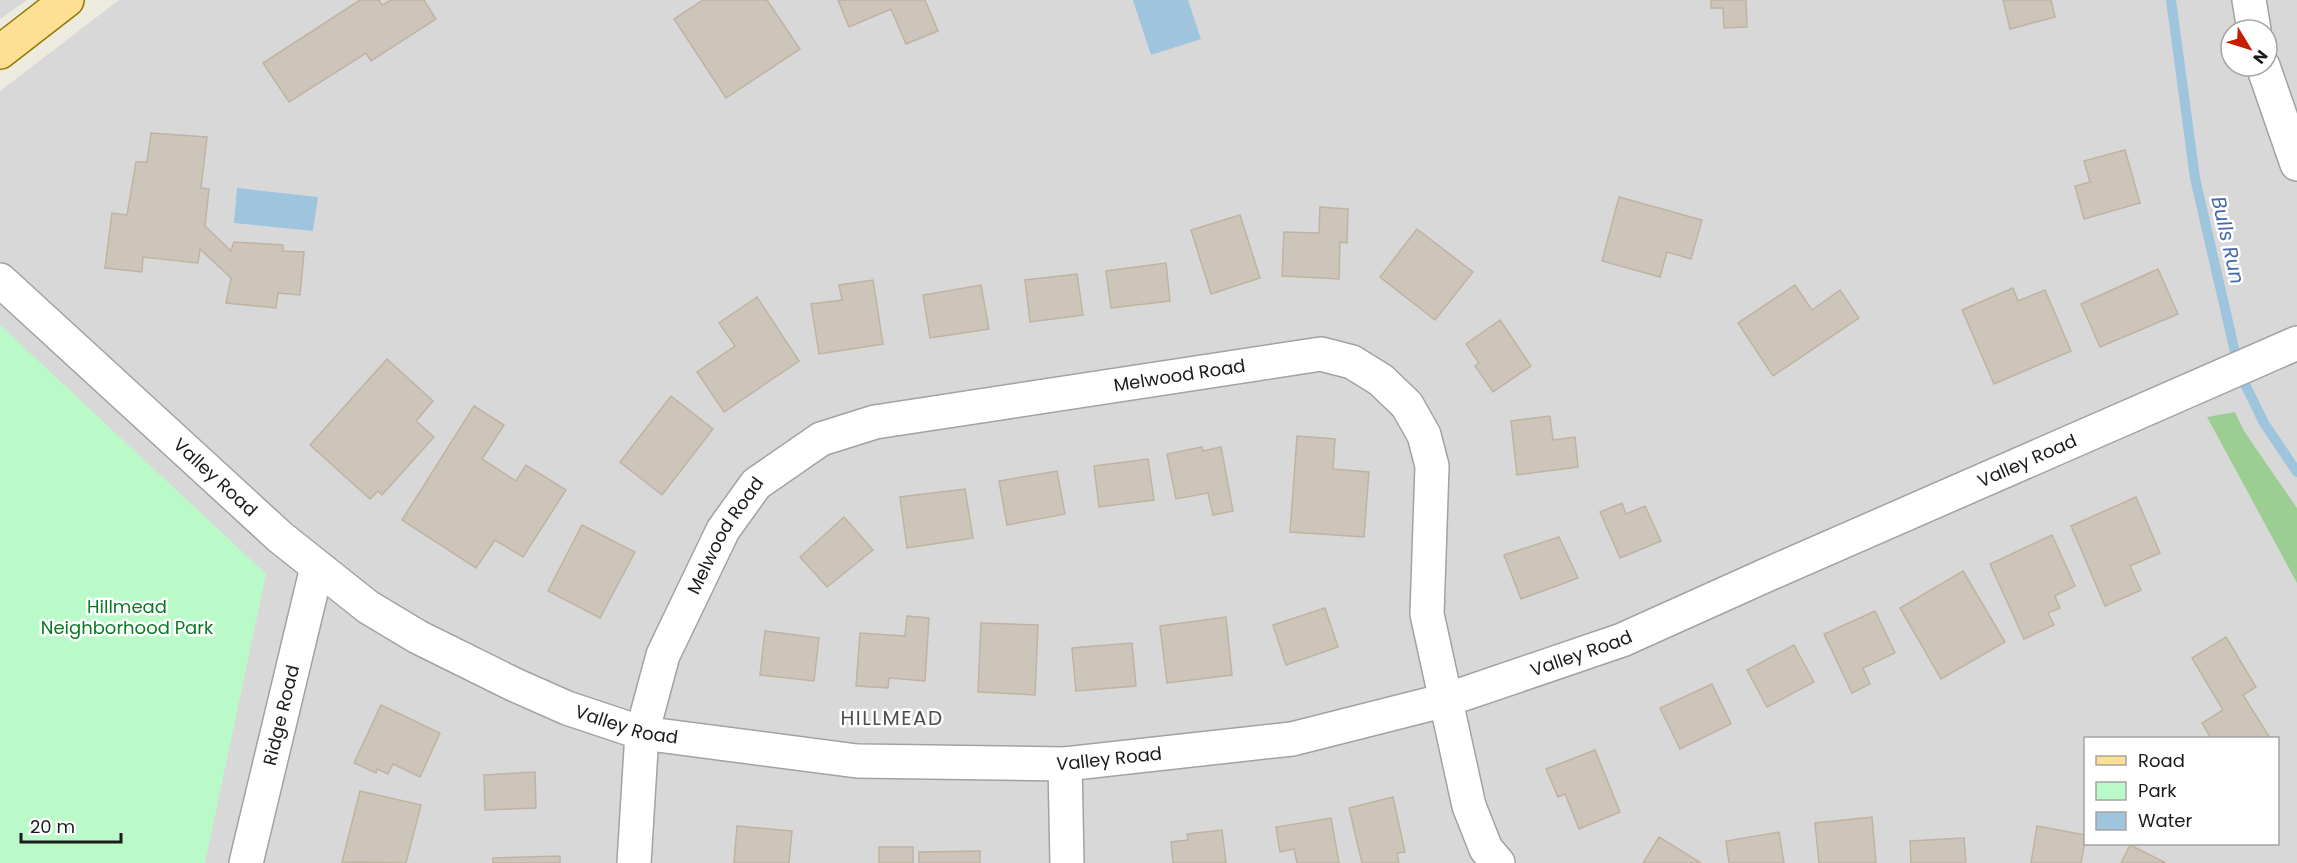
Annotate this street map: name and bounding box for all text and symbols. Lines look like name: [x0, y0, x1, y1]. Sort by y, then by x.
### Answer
north arrow: [2219, 18, 2279, 78]
text: N: [2248, 45, 2273, 69]
water label: Bulls Run: [2204, 193, 2252, 287]
street label: Melwood Road: [1112, 353, 1247, 397]
street label: Valley Road: [1973, 428, 2081, 493]
street label: Valley Road: [168, 432, 263, 522]
street label: Melwood Road: [681, 471, 769, 598]
park label: Hillmead Neighborhood Park: [41, 594, 214, 640]
street label: Valley Road: [1527, 624, 1636, 682]
street label: Ridge Road: [257, 662, 305, 768]
street label: Valley Road: [572, 699, 679, 750]
district label: HILLMEAD: [840, 704, 944, 732]
legend: [2084, 737, 2279, 845]
street label: Valley Road: [1056, 740, 1163, 776]
text: Road: [2138, 748, 2185, 773]
text: Park: [2138, 778, 2177, 803]
scale bar: [21, 806, 122, 844]
text: Water: [2138, 808, 2192, 833]
text: 20 m: [30, 814, 75, 839]

